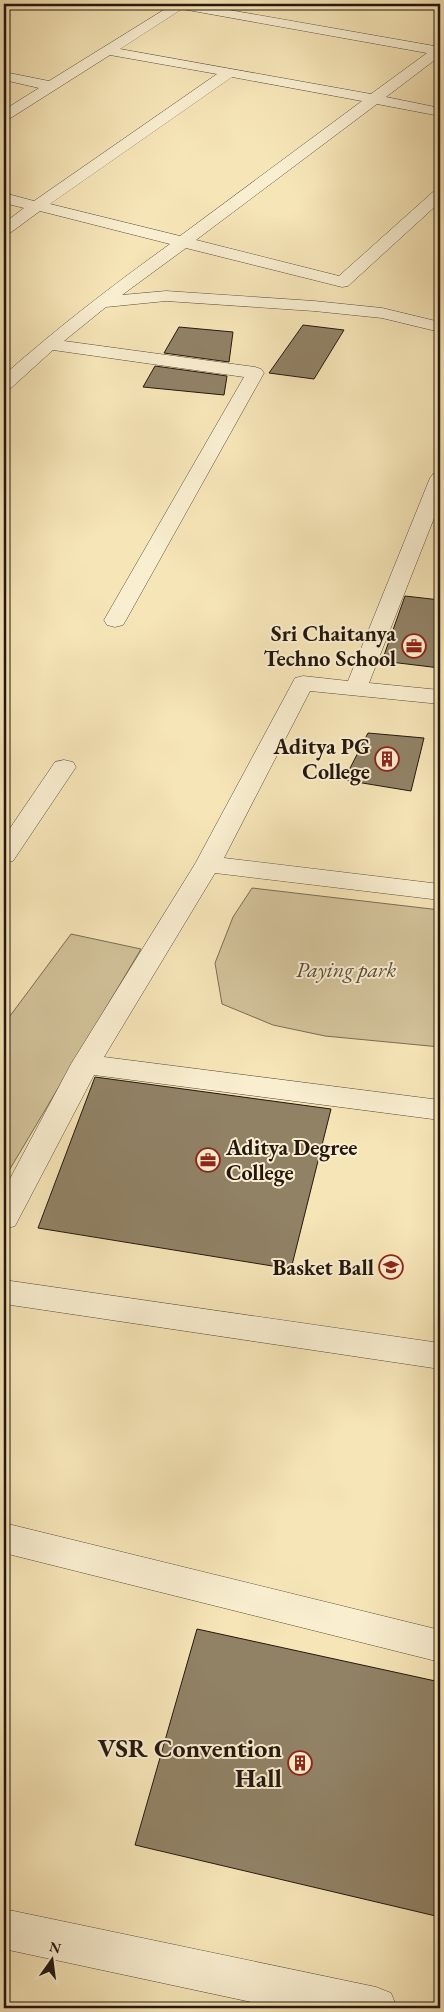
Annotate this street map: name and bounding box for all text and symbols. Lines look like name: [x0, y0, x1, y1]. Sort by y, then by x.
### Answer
place label: Sri Chaitanya Techno School: [263, 619, 396, 673]
office icon: Sri Chaitanya Techno School: [401, 633, 427, 659]
place label: Aditya PG College: [273, 732, 370, 786]
building icon: Aditya PG College: [374, 746, 400, 772]
park label: Paying park: [296, 955, 396, 984]
place label: Aditya Degree College: [225, 1133, 357, 1187]
office icon: Aditya Degree College: [195, 1147, 221, 1173]
place label: Basket Ball: [273, 1253, 374, 1282]
school or university icon: Basket Ball: [378, 1254, 404, 1280]
place label: VSR Convention Hall: [98, 1731, 282, 1795]
building icon: VSR Convention Hall: [287, 1750, 313, 1776]
north arrow: [28, 1934, 78, 1984]
text: N: [47, 1937, 63, 1958]

